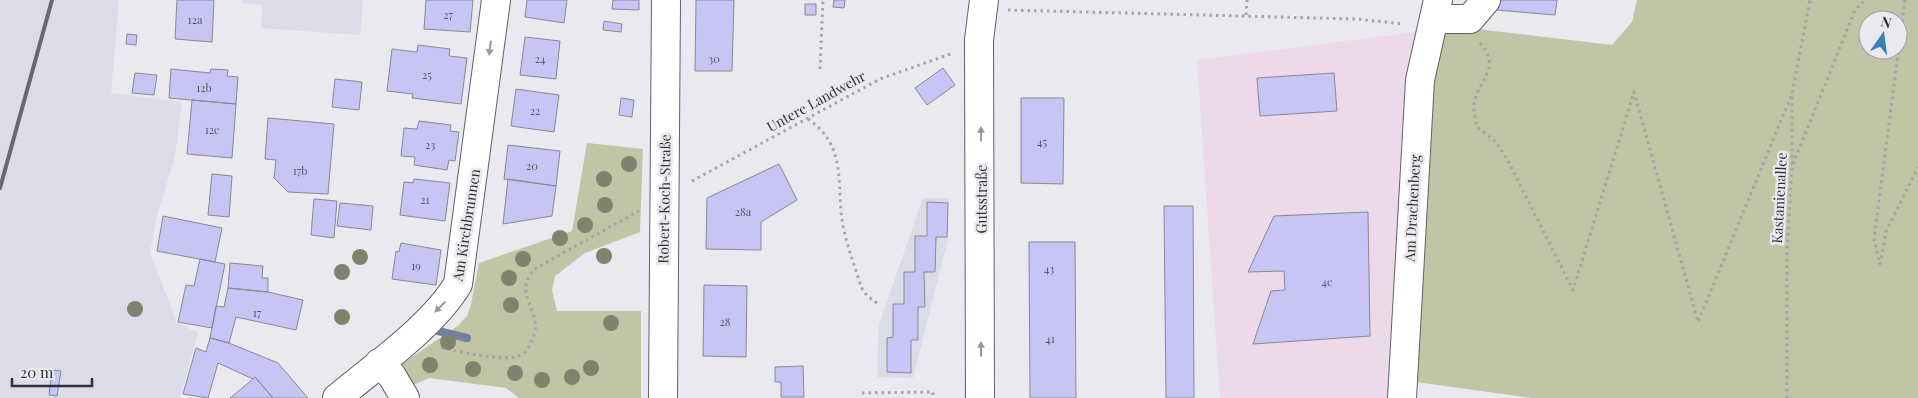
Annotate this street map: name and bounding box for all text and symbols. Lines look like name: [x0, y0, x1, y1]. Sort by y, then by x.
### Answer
house number: 27: [443, 7, 453, 22]
north arrow: [1858, 10, 1908, 60]
text: N: [1879, 11, 1893, 32]
house number: 12a: [188, 12, 203, 27]
one-way arrow: [486, 41, 494, 57]
house number: 24: [535, 51, 546, 66]
house number: 30: [708, 51, 720, 66]
street label: Untere Landwehr: [763, 66, 869, 136]
house number: 25: [422, 67, 432, 82]
house number: 12b: [196, 80, 212, 95]
house number: 22: [530, 103, 540, 118]
house number: 12c: [205, 122, 219, 137]
one-way arrow: [977, 126, 985, 142]
street label: Robert-Koch-Straße: [653, 134, 675, 264]
house number: 45: [1037, 134, 1047, 149]
house number: 23: [425, 137, 435, 152]
street label: Kastanienallee: [1767, 152, 1791, 244]
street label: Am Drachenberg: [1400, 153, 1424, 263]
house number: 20: [526, 158, 538, 173]
house number: 17b: [293, 163, 307, 178]
street label: Gutsstraße: [972, 165, 991, 233]
street label: Am Kirchbrunnen: [448, 167, 484, 283]
house number: 21: [420, 192, 430, 207]
house number: 28a: [735, 204, 752, 219]
house number: 19: [411, 258, 421, 273]
house number: 43: [1044, 261, 1054, 276]
house number: 4c: [1322, 274, 1332, 289]
one-way arrow: [434, 301, 446, 313]
house number: 17: [253, 305, 262, 320]
house number: 28: [720, 314, 731, 329]
house number: 41: [1045, 331, 1055, 346]
one-way arrow: [977, 341, 985, 357]
scale bar: [12, 356, 92, 388]
text: 20 m: [20, 362, 54, 382]

